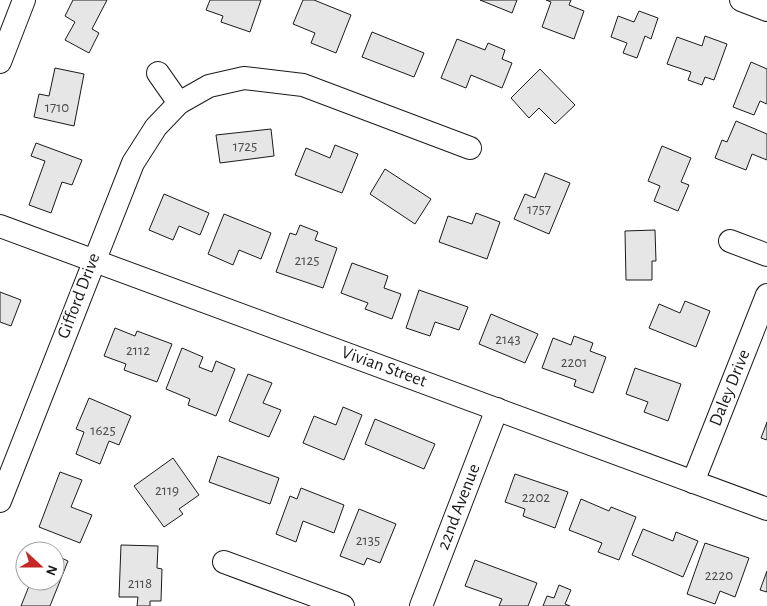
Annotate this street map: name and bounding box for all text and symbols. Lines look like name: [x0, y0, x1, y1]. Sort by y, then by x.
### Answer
house number: 1710: [45, 100, 69, 115]
house number: 1725: [233, 139, 257, 154]
house number: 1757: [527, 202, 551, 217]
street label: Gifford Drive: [54, 251, 104, 341]
house number: 2125: [294, 253, 320, 268]
house number: 2143: [495, 332, 521, 347]
house number: 2112: [126, 343, 150, 358]
street label: Vivian Street: [339, 343, 429, 391]
street label: Daley Drive: [707, 347, 753, 429]
house number: 2201: [561, 355, 587, 370]
house number: 1625: [90, 423, 116, 438]
street label: 22nd Avenue: [434, 462, 484, 552]
house number: 2119: [155, 483, 179, 498]
house number: 2202: [522, 490, 550, 505]
house number: 2135: [356, 533, 380, 548]
north arrow: [15, 541, 65, 591]
text: N: [43, 563, 59, 577]
house number: 2220: [705, 568, 733, 583]
house number: 2118: [128, 576, 152, 591]

